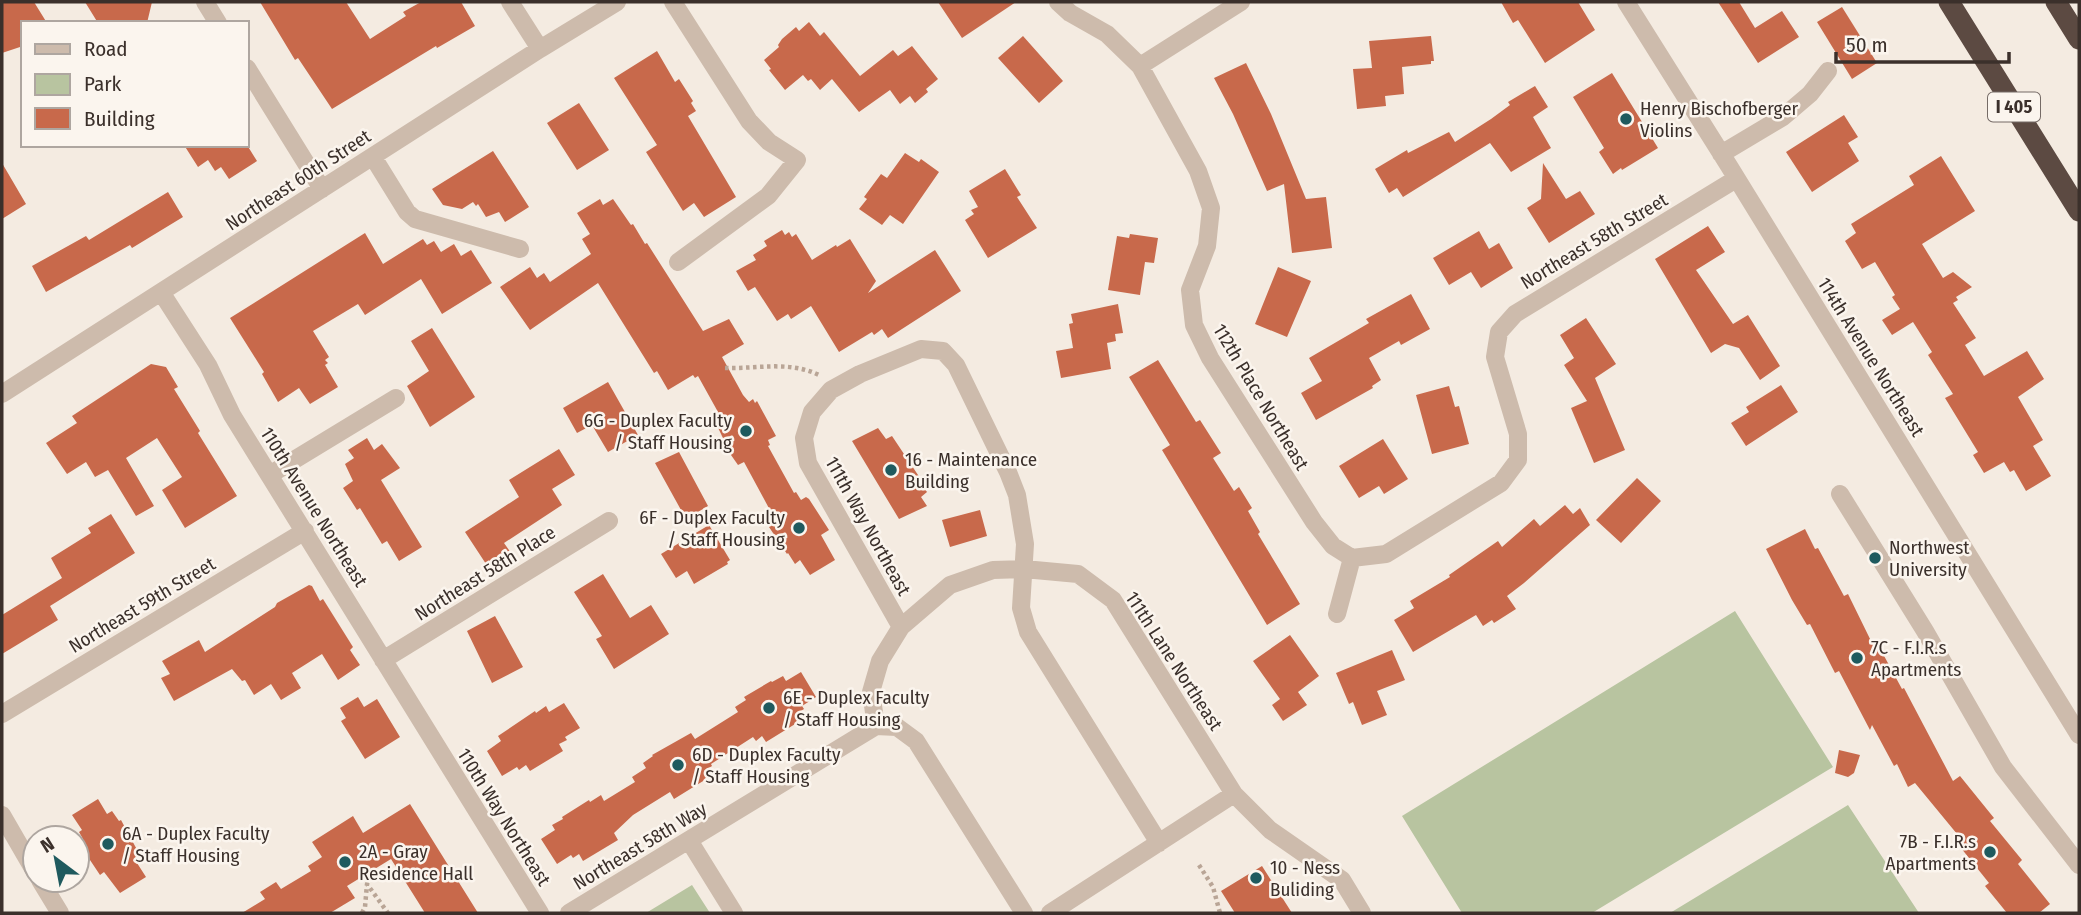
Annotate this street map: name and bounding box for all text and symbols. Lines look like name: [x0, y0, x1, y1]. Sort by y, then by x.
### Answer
legend: [21, 21, 248, 147]
scale bar: [1836, 21, 2009, 65]
text: 50 m: [1846, 32, 1888, 58]
text: Road: [84, 36, 128, 62]
text: Park: [84, 71, 122, 97]
road number: I 405: [1988, 92, 2040, 122]
place label: Henry Bischofberger Violins: [1640, 97, 1799, 142]
text: Building: [84, 106, 155, 132]
marker: Henry Bischofberger Violins: [1618, 111, 1634, 127]
street label: Northeast 60th Street: [221, 124, 375, 235]
street label: Northeast 58th Street: [1516, 188, 1672, 294]
street label: 114th Avenue Northeast: [1813, 273, 1930, 441]
street label: 112th Place Northeast: [1208, 320, 1314, 475]
place label: 6G - Duplex Faculty / Staff Housing: [584, 409, 733, 454]
street label: 110th Avenue Northeast: [256, 423, 373, 592]
marker: 6G - Duplex Faculty / Staff Housing: [738, 423, 754, 439]
place label: 16 - Maintenance Building: [905, 448, 1037, 493]
street label: 111th Way Northeast: [820, 453, 916, 600]
marker: 16 - Maintenance Building: [883, 462, 899, 478]
place label: 6F - Duplex Faculty / Staff Housing: [639, 506, 786, 551]
street label: Northeast 58th Place: [410, 520, 560, 626]
marker: 6F - Duplex Faculty / Staff Housing: [791, 520, 807, 536]
place label: Northwest University: [1889, 536, 1970, 581]
marker: Northwest University: [1867, 550, 1883, 566]
street label: Northeast 59th Street: [65, 552, 220, 658]
street label: 111th Lane Northeast: [1121, 587, 1228, 735]
place label: 7C - F.I.R.s Apartments: [1871, 636, 1961, 681]
marker: 7C - F.I.R.s Apartments: [1849, 650, 1865, 666]
place label: 6E - Duplex Faculty / Staff Housing: [783, 686, 930, 731]
marker: 6E - Duplex Faculty / Staff Housing: [761, 700, 777, 716]
place label: 6D - Duplex Faculty / Staff Housing: [692, 743, 841, 788]
street label: 110th Way Northeast: [452, 744, 556, 891]
marker: 6D - Duplex Faculty / Staff Housing: [670, 757, 686, 773]
street label: Northeast 58th Way: [569, 797, 711, 895]
place label: 6A - Duplex Faculty / Staff Housing: [122, 822, 270, 867]
north arrow: [21, 824, 91, 894]
place label: 7B - F.I.R.s Apartments: [1886, 830, 1976, 875]
text: N: [36, 832, 58, 858]
marker: 6A - Duplex Faculty / Staff Housing: [100, 836, 116, 852]
place label: 2A - Gray Residence Hall: [359, 840, 473, 885]
marker: 7B - F.I.R.s Apartments: [1982, 844, 1998, 860]
marker: 2A - Gray Residence Hall: [337, 854, 353, 870]
place label: 10 - Ness Buliding: [1270, 856, 1340, 901]
marker: 10 - Ness Buliding: [1248, 870, 1264, 886]

